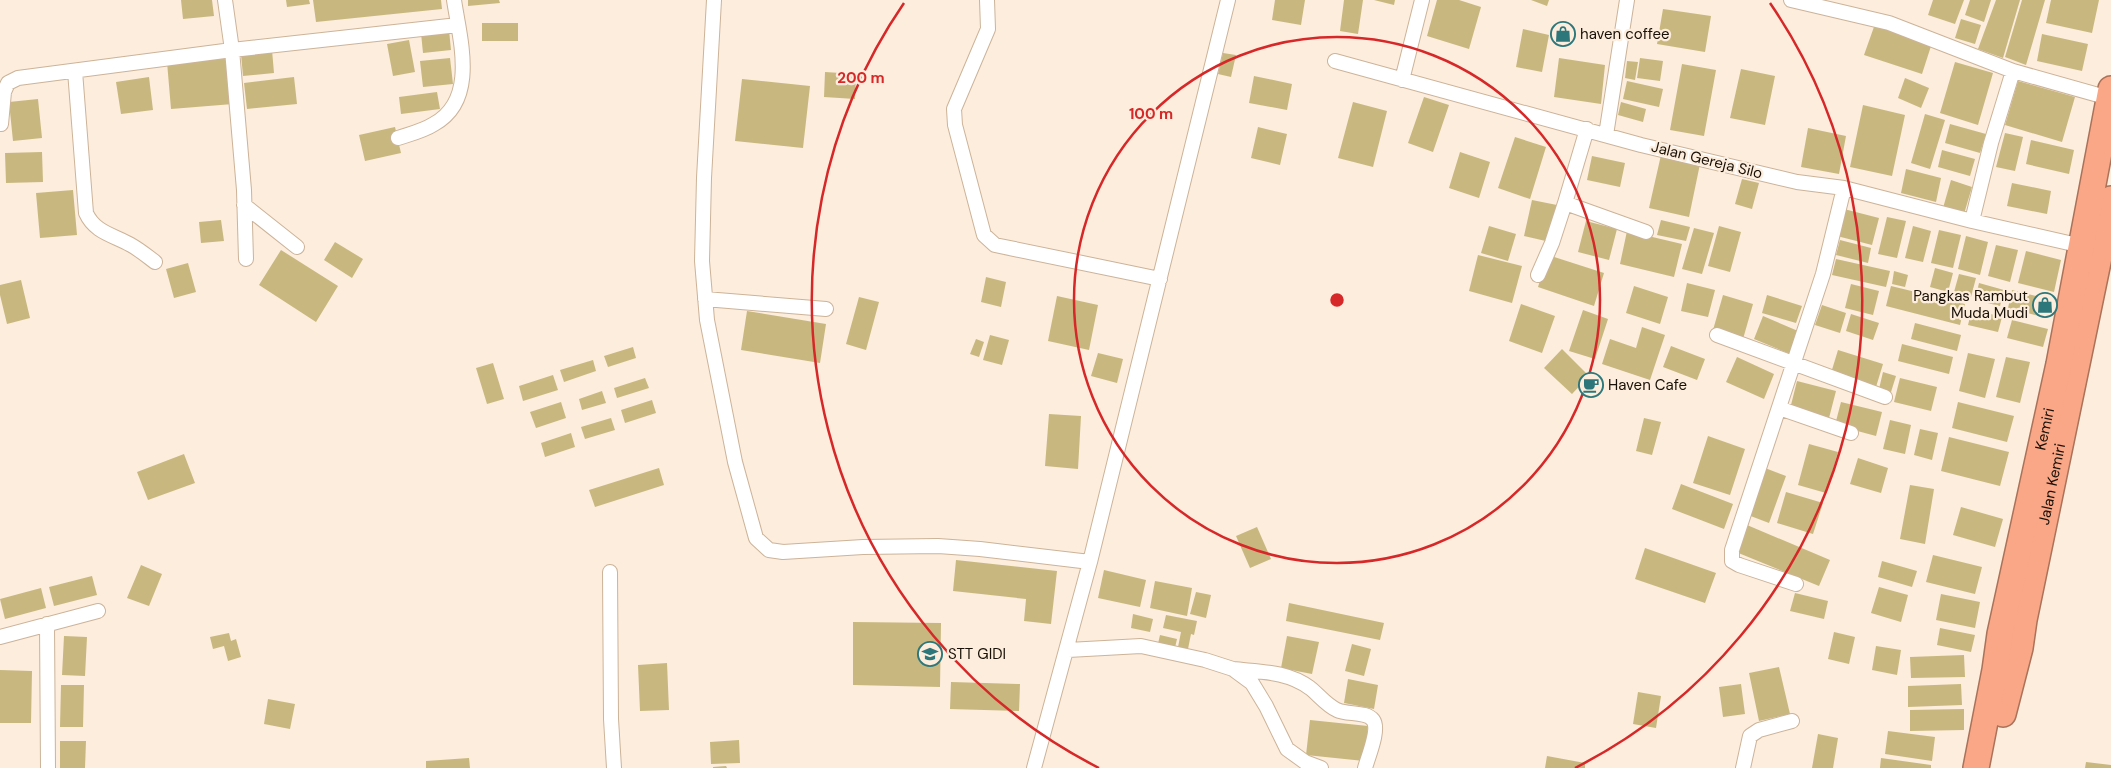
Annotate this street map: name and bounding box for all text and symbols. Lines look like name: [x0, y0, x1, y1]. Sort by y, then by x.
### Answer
shop icon: haven coffee: [1550, 21, 1576, 47]
place label: haven coffee: [1580, 24, 1670, 44]
text: 200 m: [837, 68, 885, 88]
text: 100 m: [1129, 104, 1173, 124]
street label: Jalan Gereja Silo: [1649, 137, 1765, 183]
place label: Pangkas Rambut Muda Mudi: [1913, 286, 2028, 323]
centre of rings: [1328, 291, 1346, 309]
shop icon: Pangkas Rambut Muda Mudi: [2032, 292, 2058, 318]
cafe icon: Haven Cafe: [1578, 372, 1604, 398]
place label: Haven Cafe: [1608, 375, 1687, 395]
street label: Kemiri: [2030, 406, 2059, 452]
street label: Jalan Kemiri: [2034, 442, 2070, 527]
school or university icon: STT GIDI: [917, 641, 943, 667]
place label: STT GIDI: [948, 644, 1006, 664]

